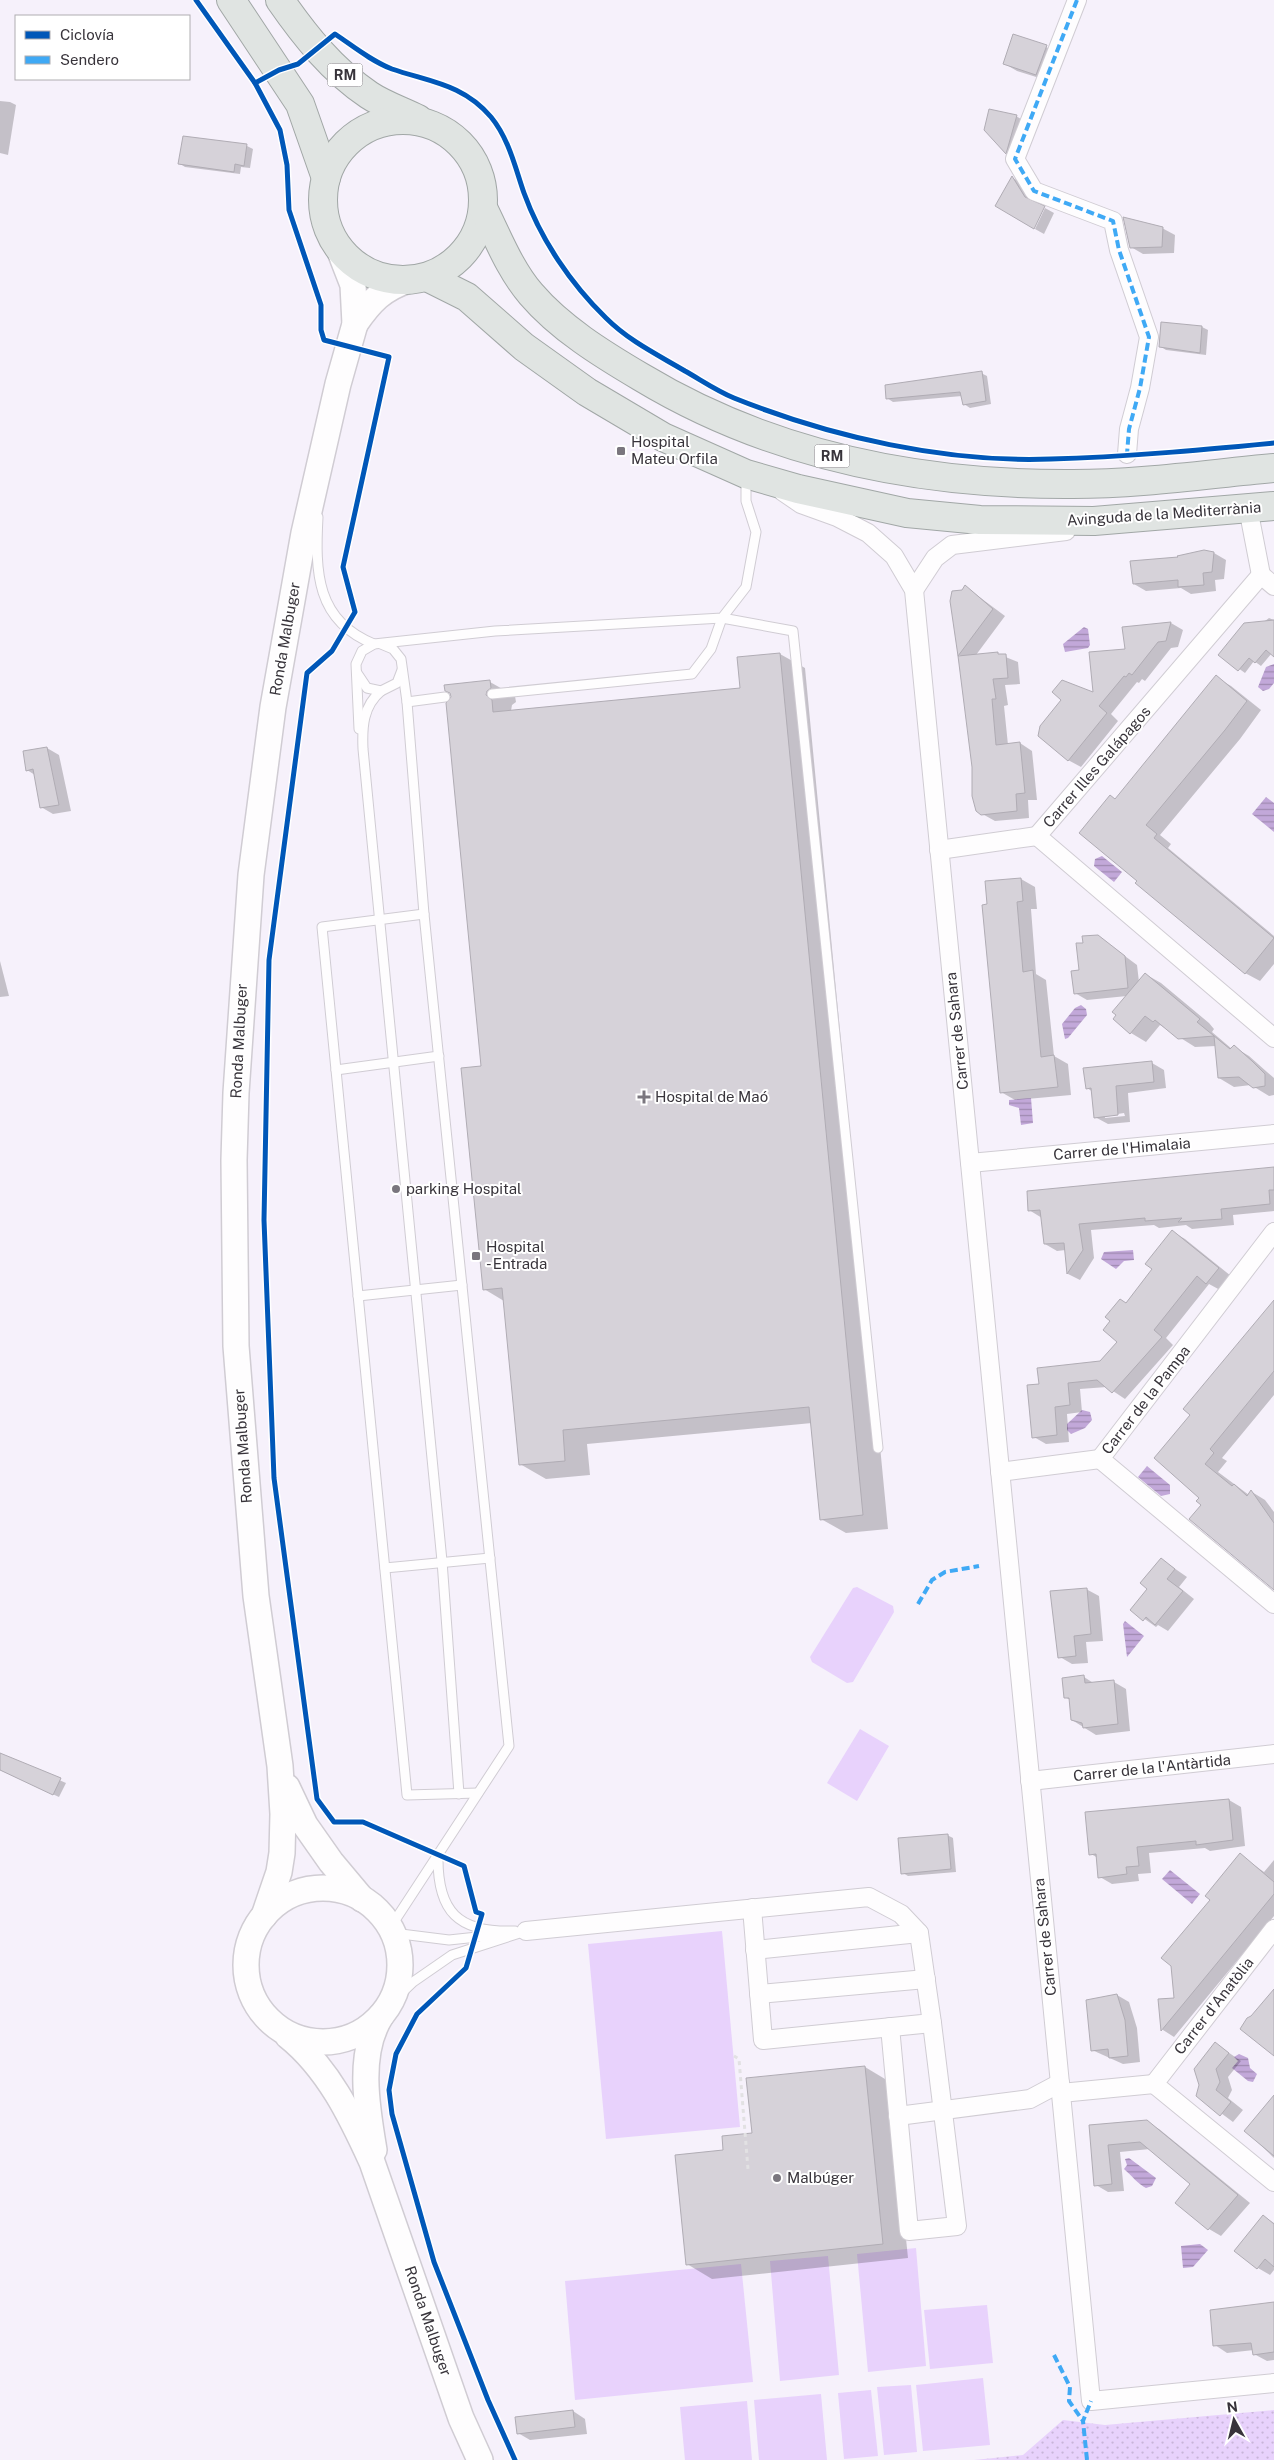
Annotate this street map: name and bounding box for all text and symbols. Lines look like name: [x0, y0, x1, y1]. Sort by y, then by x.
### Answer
legend: [15, 15, 190, 80]
text: Ciclovía: [60, 26, 114, 43]
text: Sendero: [60, 51, 119, 68]
road number: RM: [328, 64, 362, 86]
place label: Hospital Mateu Orfila: [631, 433, 718, 467]
road number: RM: [814, 444, 850, 468]
marker: Hospital Mateu Orfila: [615, 445, 627, 457]
street label: Avinguda de la Mediterrània: [1066, 498, 1262, 529]
street label: Ronda Malbuger: [266, 581, 303, 697]
street label: Carrer Illes Galápagos: [1039, 703, 1154, 831]
street label: Carrer de Sahara: [942, 971, 971, 1091]
street label: Ronda Malbuger: [227, 983, 250, 1099]
place label: Hospital de Maó: [655, 1088, 768, 1105]
marker: Hospital de Maó: [637, 1090, 651, 1104]
street label: Carrer de l'Himalaia: [1053, 1134, 1191, 1163]
place label: parking Hospital: [406, 1180, 522, 1197]
marker: parking Hospital: [390, 1183, 402, 1195]
place label: Hospital - Entrada: [486, 1238, 547, 1272]
marker: Hospital - Entrada: [470, 1250, 482, 1262]
street label: Carrer de la Pampa: [1098, 1342, 1193, 1457]
street label: Ronda Malbuger: [230, 1388, 255, 1504]
street label: Carrer de la l'Antàrtida: [1072, 1751, 1232, 1784]
street label: Carrer de Sahara: [1030, 1877, 1059, 1997]
street label: Carrer d'Anatòlia: [1170, 1954, 1257, 2058]
place label: Malbúger: [787, 2169, 854, 2186]
marker: Malbúger: [771, 2172, 783, 2184]
street label: Ronda Malbuger: [402, 2264, 455, 2378]
north arrow: [1209, 2395, 1259, 2445]
text: N: [1226, 2398, 1239, 2416]

